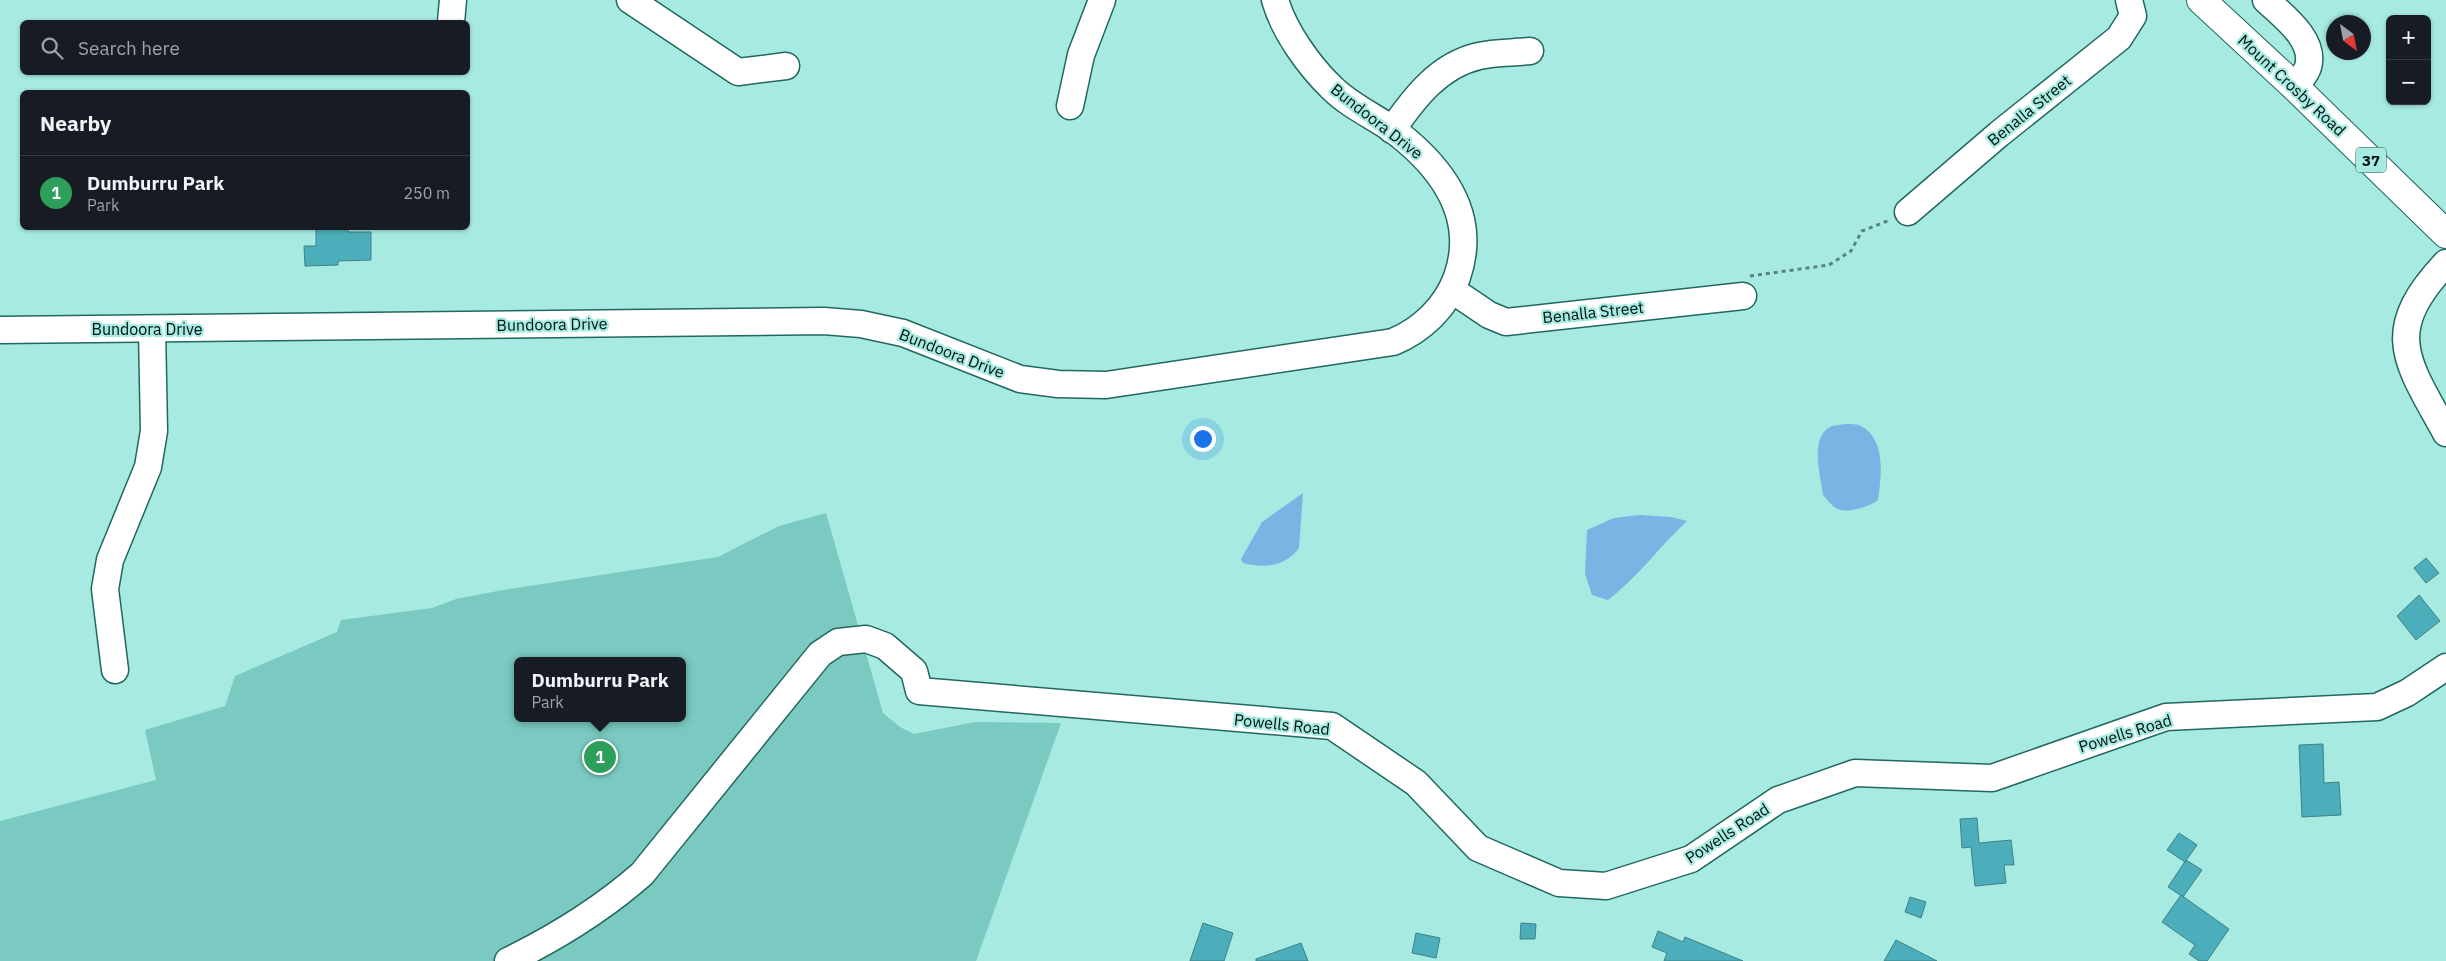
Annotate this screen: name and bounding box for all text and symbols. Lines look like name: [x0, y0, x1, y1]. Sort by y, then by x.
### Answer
north arrow: [2326, 15, 2371, 60]
map controls: [2386, 15, 2431, 105]
button: +: [2386, 15, 2431, 60]
search box: [20, 20, 470, 75]
street label: Mount Crosby Road: [2234, 30, 2350, 140]
icon: search: [38, 34, 66, 62]
text: Search here: [78, 36, 180, 60]
button: −: [2386, 60, 2431, 105]
street label: Benalla Street: [1983, 70, 2075, 150]
street label: Bundoora Drive: [1327, 79, 1427, 163]
text: Nearby: [40, 109, 111, 137]
road number: 37: [2356, 148, 2386, 172]
text: Dumburru Park: [87, 171, 224, 195]
text: 1: [51, 183, 61, 203]
text: 250 m: [403, 183, 450, 203]
text: Park: [87, 195, 119, 215]
street label: Benalla Street: [1541, 297, 1645, 327]
street label: Bundoora Drive: [496, 313, 608, 335]
street label: Bundoora Drive: [91, 319, 203, 339]
street label: Bundoora Drive: [897, 324, 1008, 382]
your location: [1190, 426, 1216, 452]
popup: [514, 657, 686, 722]
text: Dumburru Park: [531, 668, 669, 692]
text: Park: [531, 692, 564, 712]
street label: Powells Road: [1233, 709, 1331, 739]
street label: Powells Road: [2076, 709, 2174, 757]
pin: 1: [584, 738, 616, 776]
street label: Powells Road: [1681, 798, 1773, 868]

